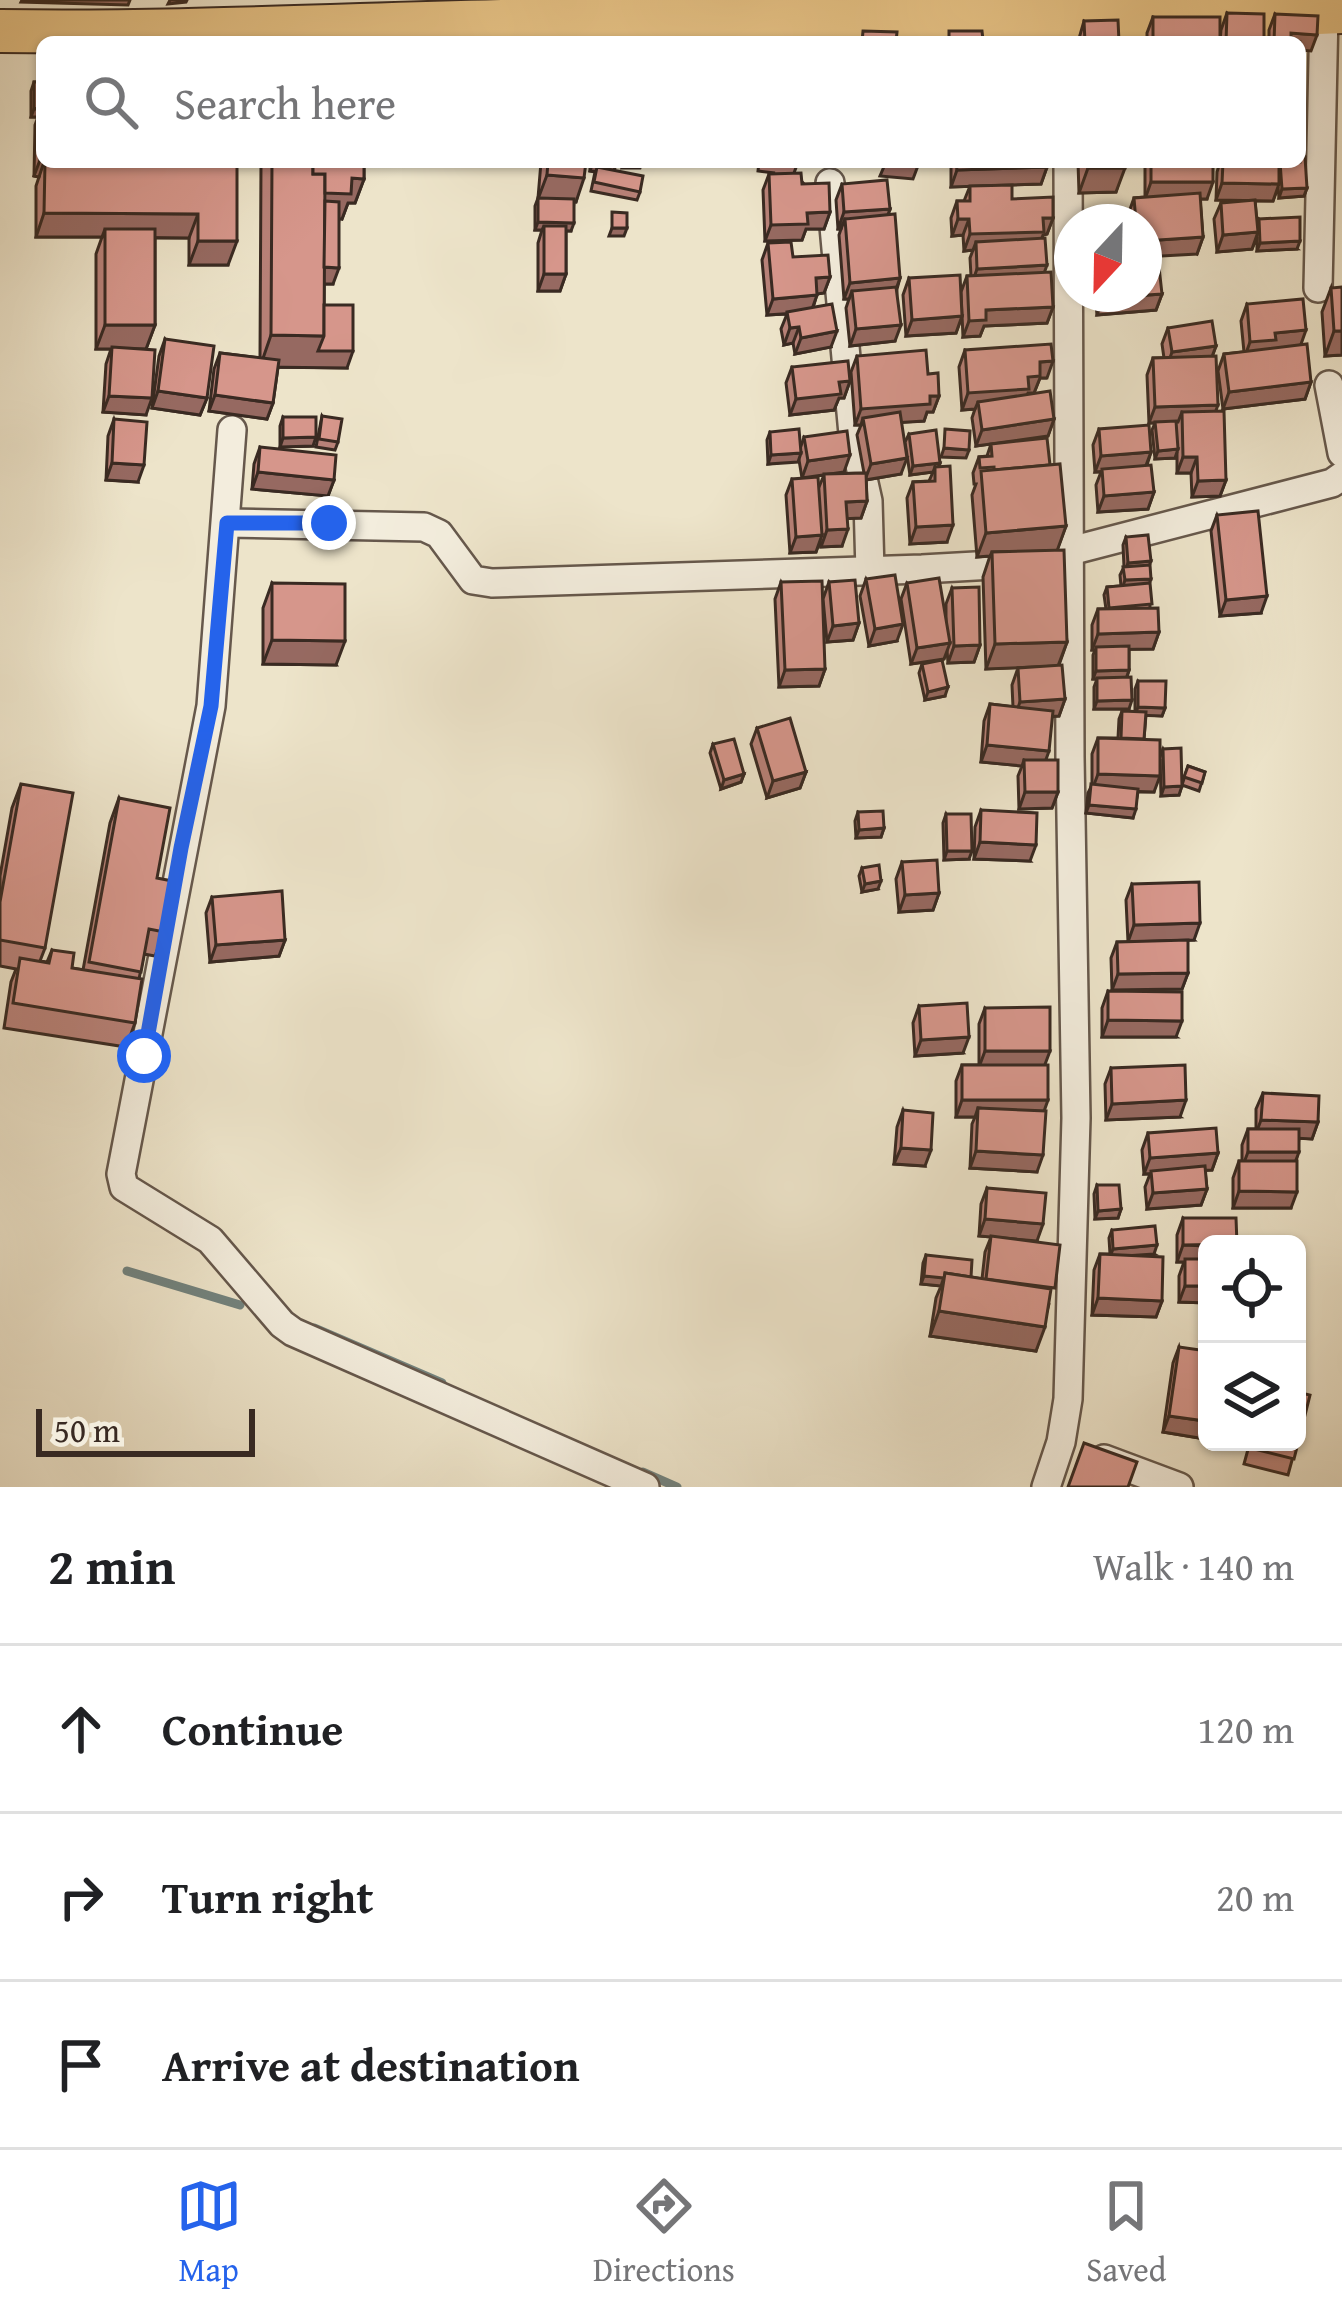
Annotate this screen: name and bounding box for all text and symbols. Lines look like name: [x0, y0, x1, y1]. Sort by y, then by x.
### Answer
search box: [36, 36, 1306, 168]
icon: search: [78, 69, 144, 135]
text: Search here: [174, 70, 396, 135]
north arrow: [1054, 204, 1162, 312]
route end: [302, 496, 356, 550]
route start: [117, 1029, 171, 1083]
map controls: [1198, 1235, 1306, 1451]
button: locate: [1198, 1235, 1306, 1343]
button: layers: [1198, 1343, 1306, 1451]
scale bar: [36, 1403, 255, 1456]
text: 50 m: [54, 1406, 120, 1454]
text: 2 min: [48, 1528, 175, 1603]
text: Walk · 140 m: [1093, 1537, 1294, 1594]
icon: ahead: [48, 1696, 114, 1762]
text: Continue: [162, 1696, 343, 1761]
text: 120 m: [1197, 1700, 1294, 1757]
icon: right: [48, 1864, 114, 1930]
text: Turn right: [162, 1864, 374, 1929]
text: 20 m: [1216, 1868, 1294, 1925]
icon: arrive: [48, 2032, 114, 2098]
text: Arrive at destination: [162, 2032, 580, 2097]
tab: Map: [176, 2173, 242, 2293]
tab: Directions: [593, 2173, 735, 2293]
tab: Saved: [1086, 2173, 1166, 2293]

